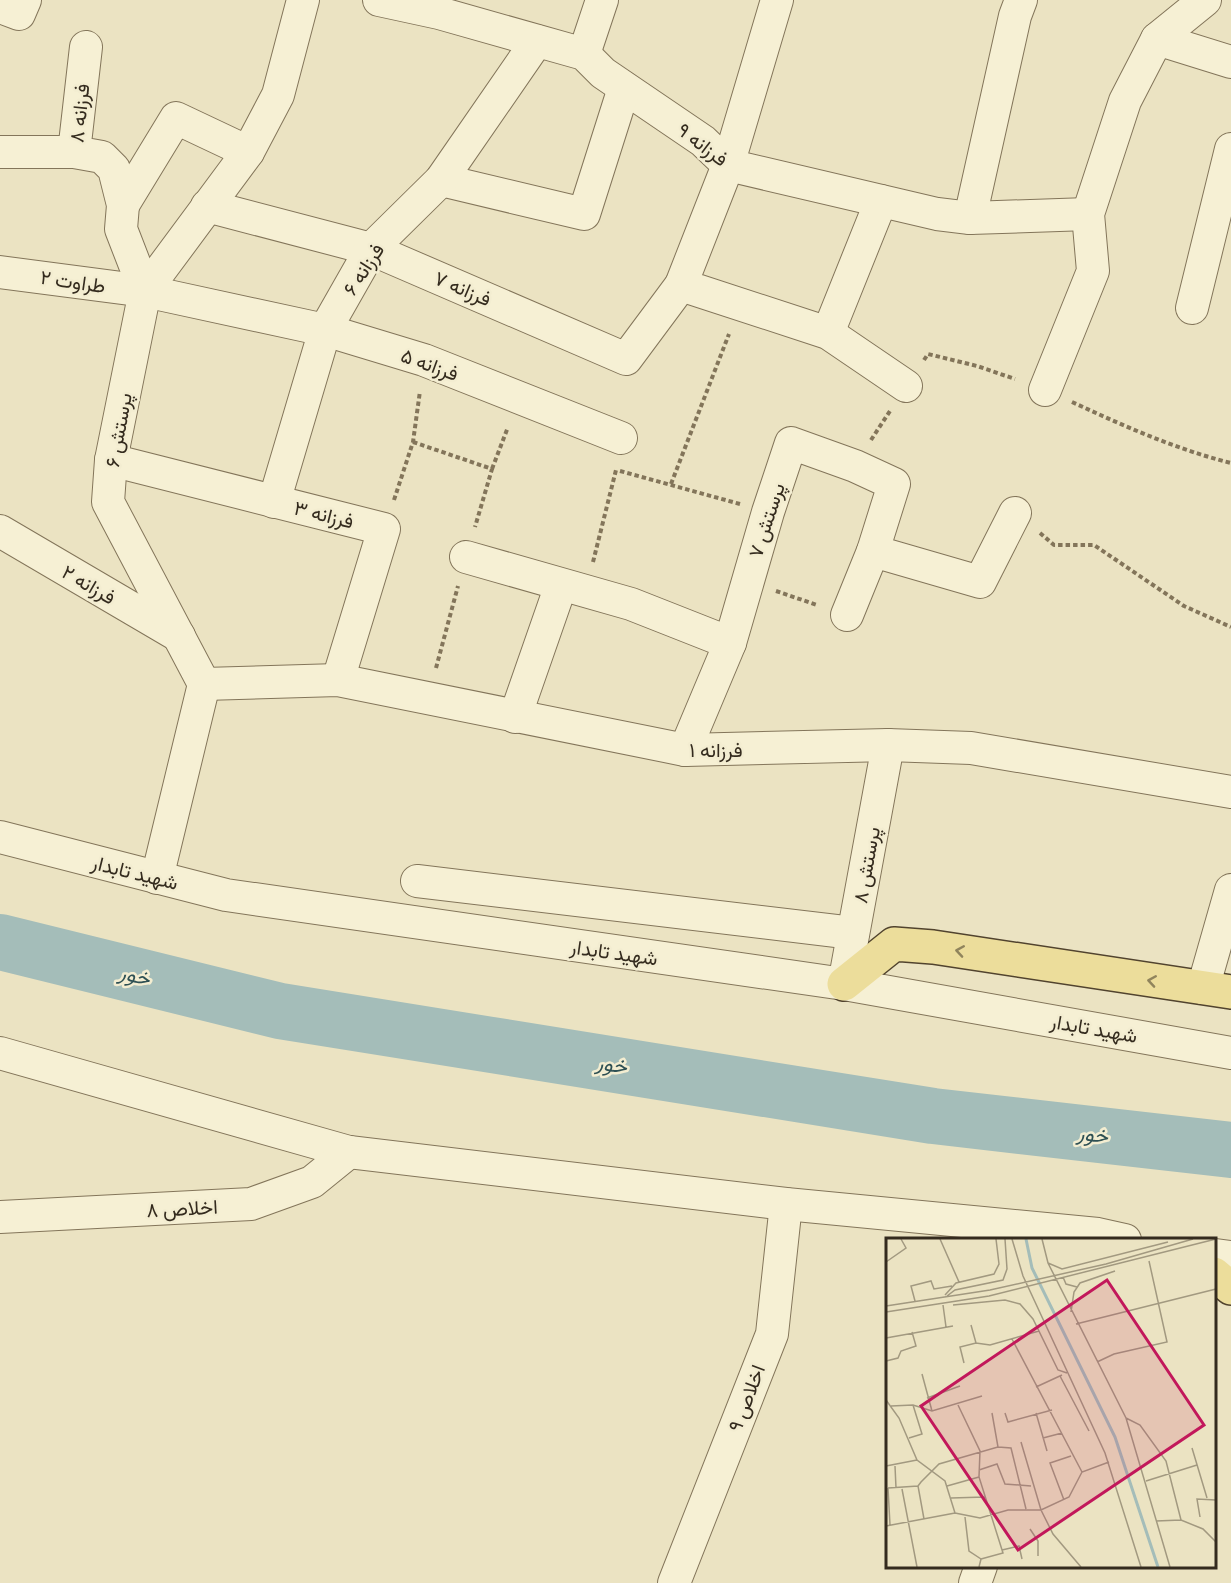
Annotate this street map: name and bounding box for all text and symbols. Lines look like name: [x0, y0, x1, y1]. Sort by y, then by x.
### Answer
street label: فرزانه ۸: [63, 82, 96, 144]
street label: فرزانه ۹: [672, 117, 733, 172]
street label: فرزانه ۶: [337, 238, 390, 300]
street label: طراوت ۲: [39, 264, 107, 299]
street label: فرزانه ۷: [430, 265, 495, 312]
street label: فرزانه ۵: [398, 342, 462, 387]
street label: پرستش ۶: [99, 391, 139, 470]
street label: پرستش ۷: [742, 479, 792, 561]
street label: فرزانه ۳: [291, 495, 356, 534]
street label: فرزانه ۲: [57, 559, 120, 610]
street label: فرزانه ۱: [689, 737, 743, 763]
street label: پرستش ۸: [847, 825, 887, 906]
street label: شهید تابدار: [88, 849, 181, 896]
street label: شهید تابدار: [567, 933, 659, 972]
one-way arrow: [955, 946, 964, 958]
water label: خور: [115, 958, 154, 992]
one-way arrow: [1148, 975, 1157, 987]
street label: شهید تابدار: [1047, 1008, 1140, 1049]
water label: خور: [593, 1048, 630, 1080]
water label: خور: [1074, 1118, 1111, 1149]
street label: اخلاص ۸: [146, 1194, 218, 1222]
inset map: [886, 1238, 1216, 1568]
street label: اخلاص ۹: [722, 1361, 770, 1435]

